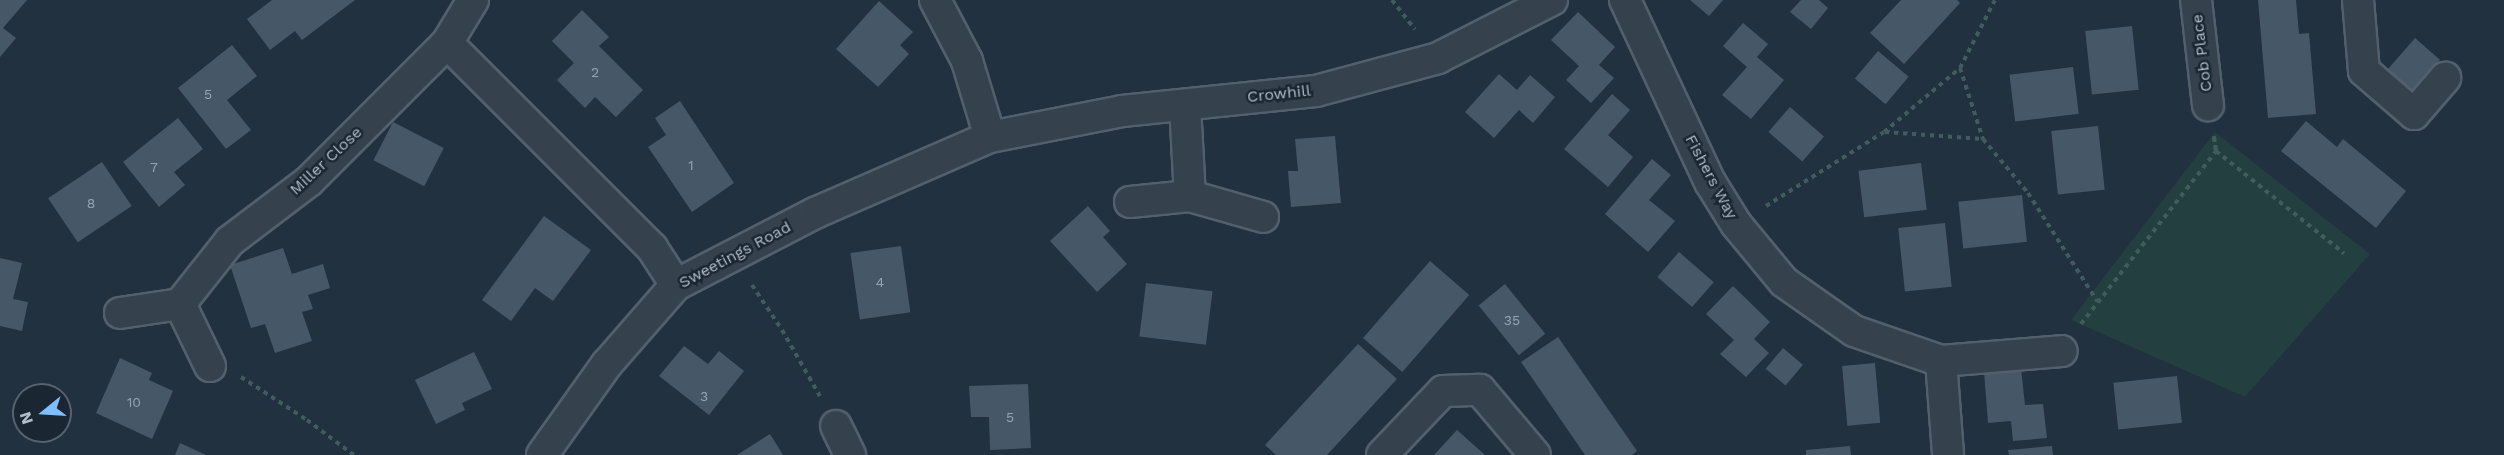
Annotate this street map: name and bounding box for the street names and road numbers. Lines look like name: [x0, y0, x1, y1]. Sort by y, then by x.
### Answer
street label: Cob Place: [2188, 13, 2216, 93]
street label: Crowhill: [1246, 81, 1312, 107]
street label: Miller Close: [286, 123, 366, 199]
street label: Fishers Way: [1681, 131, 1741, 223]
street label: Sweetings Road: [676, 217, 794, 293]

